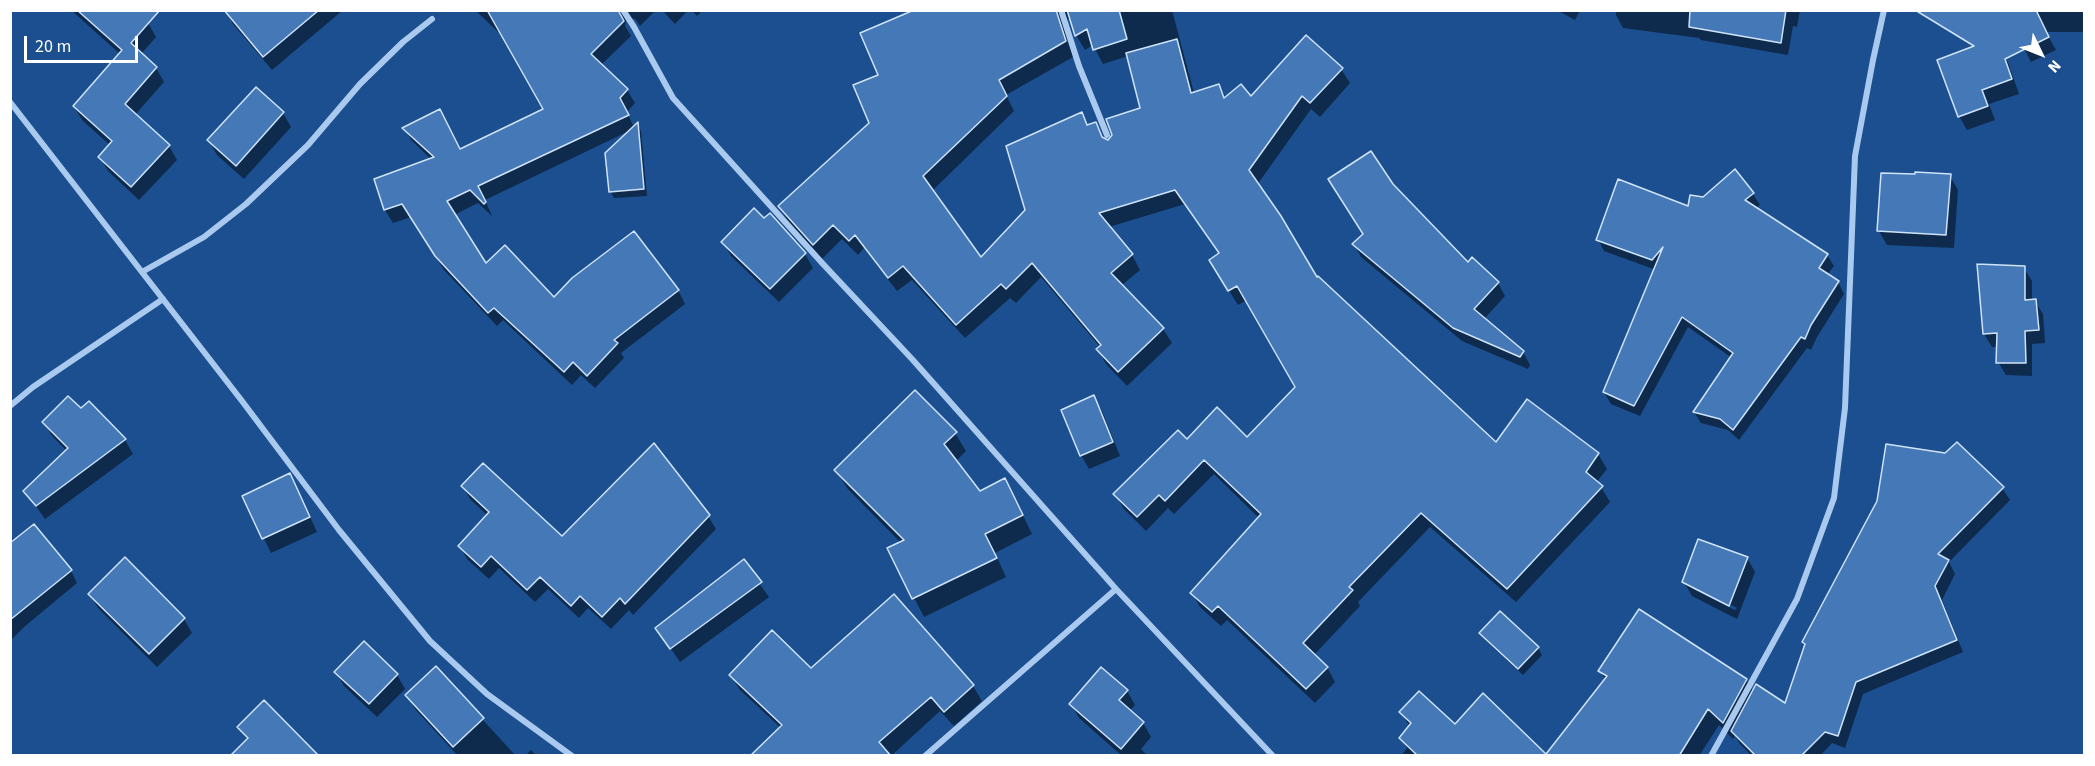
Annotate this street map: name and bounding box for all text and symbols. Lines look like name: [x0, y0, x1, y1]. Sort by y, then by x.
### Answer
scale bar: [27, 24, 141, 62]
north arrow: [2011, 24, 2071, 84]
text: 20 m: [35, 34, 71, 59]
text: N: [2042, 55, 2066, 78]

